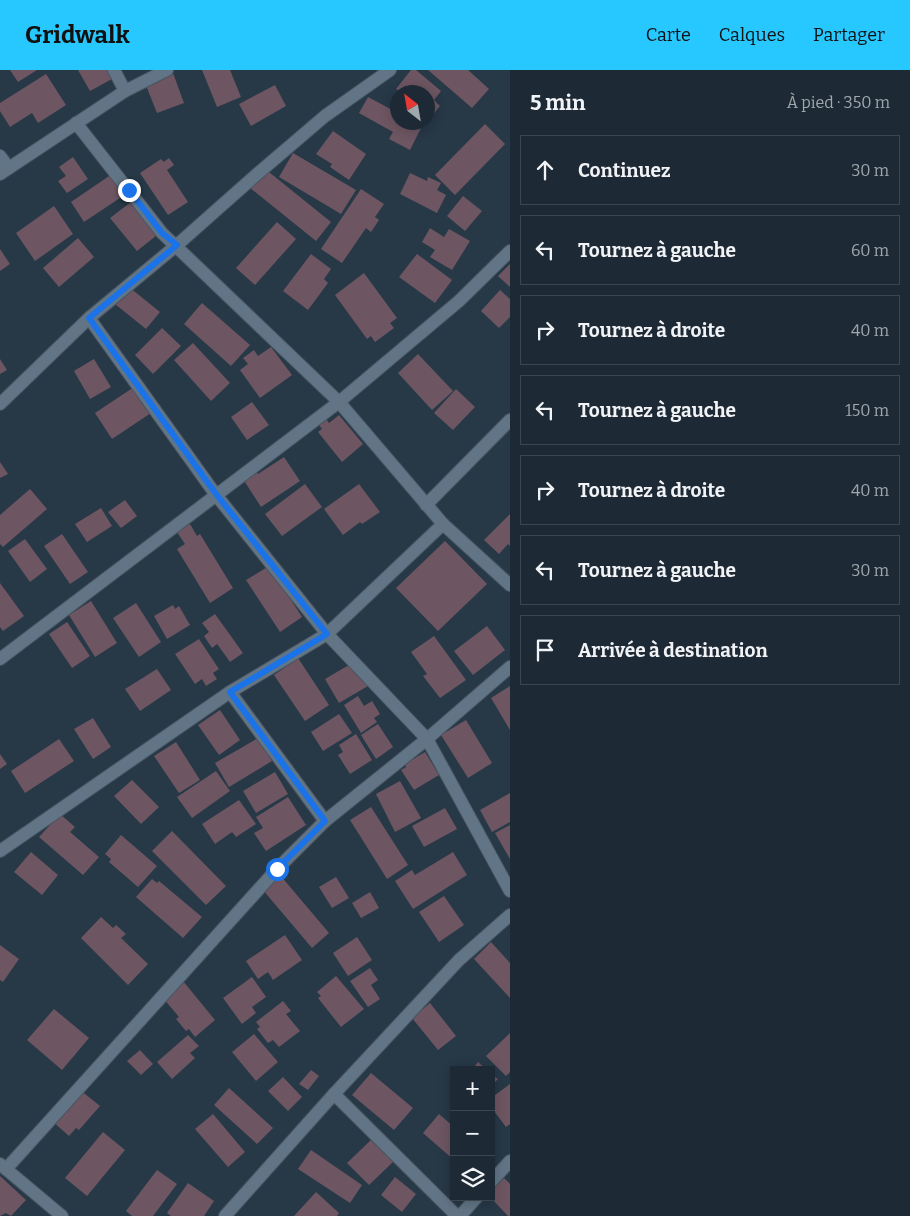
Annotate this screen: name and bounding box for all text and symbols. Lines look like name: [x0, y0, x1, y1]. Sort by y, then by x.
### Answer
text: Gridwalk: [25, 21, 130, 49]
text: Carte: [646, 24, 691, 46]
text: Calques: [719, 24, 785, 46]
text: Partager: [813, 24, 885, 46]
north arrow: [390, 85, 435, 130]
text: 5 min: [530, 90, 586, 116]
text: À pied · 350 m: [787, 93, 890, 112]
icon: ahead: [531, 156, 559, 184]
text: Continuez: [578, 159, 671, 182]
text: 30 m: [851, 161, 889, 180]
route end: [118, 179, 141, 202]
icon: left: [531, 236, 559, 264]
text: Tournez à gauche: [578, 239, 736, 262]
text: 60 m: [851, 241, 889, 260]
icon: right: [531, 316, 559, 344]
text: Tournez à droite: [578, 319, 725, 342]
text: 40 m: [851, 321, 889, 340]
icon: left: [531, 396, 559, 424]
text: Tournez à gauche: [578, 399, 736, 422]
text: 150 m: [845, 401, 889, 420]
icon: right: [531, 476, 559, 504]
text: Tournez à droite: [578, 479, 725, 502]
text: 40 m: [851, 481, 889, 500]
icon: left: [531, 556, 559, 584]
text: Tournez à gauche: [578, 559, 736, 582]
text: 30 m: [851, 561, 889, 580]
icon: arrive: [531, 636, 559, 664]
text: Arrivée à destination: [578, 639, 768, 662]
route start: [266, 858, 289, 881]
map controls: [450, 1066, 495, 1201]
button: +: [450, 1066, 495, 1111]
button: −: [450, 1111, 495, 1156]
button: layers: [450, 1156, 495, 1201]

